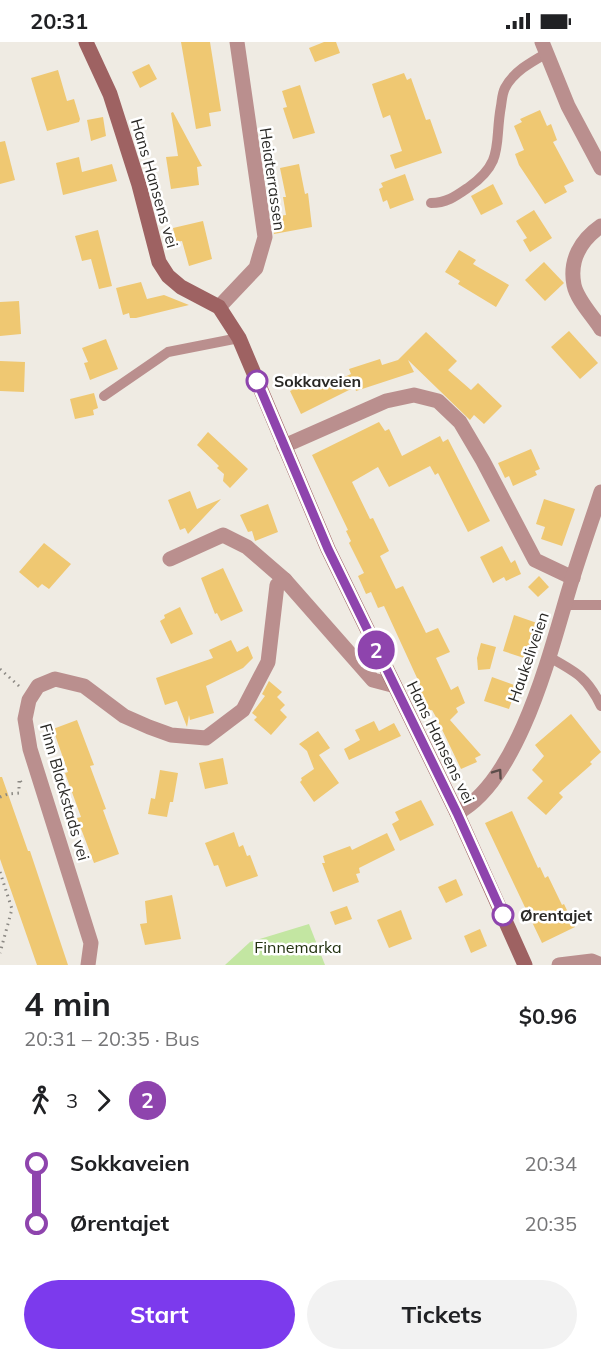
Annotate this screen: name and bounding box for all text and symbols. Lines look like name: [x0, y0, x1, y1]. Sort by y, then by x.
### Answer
text: 20:31: [30, 7, 88, 35]
street label: Hans Hansens vei: [127, 116, 183, 250]
street label: Heiaterrassen: [256, 126, 290, 232]
marker: Sokkaveien: [246, 370, 268, 392]
place label: Sokkaveien: [274, 371, 361, 391]
street label: Haukeliveien: [503, 609, 553, 705]
line badge: 2: [356, 630, 395, 670]
text: 2: [370, 637, 382, 663]
street label: Hans Hansens vei: [403, 678, 479, 806]
street label: Finn Blackstads vei: [36, 721, 94, 863]
one-way arrow: [491, 769, 502, 780]
marker: Ørentajet: [492, 904, 514, 926]
place label: Ørentajet: [520, 905, 592, 925]
park label: Finnemarka: [254, 937, 342, 957]
text: 4 min: [24, 983, 111, 1024]
text: $0.96: [519, 1002, 577, 1030]
text: 20:31 – 20:35 · Bus: [24, 1026, 200, 1051]
icon: walk: [24, 1084, 57, 1117]
icon: forward: [87, 1084, 120, 1117]
text: 2: [141, 1087, 154, 1113]
text: 3: [66, 1088, 78, 1113]
text: Sokkaveien: [70, 1149, 190, 1177]
text: 20:34: [524, 1151, 577, 1176]
text: Ørentajet: [70, 1209, 169, 1237]
text: 20:35: [524, 1211, 577, 1236]
button: Start: [24, 1280, 295, 1349]
button: Tickets: [307, 1280, 577, 1349]

